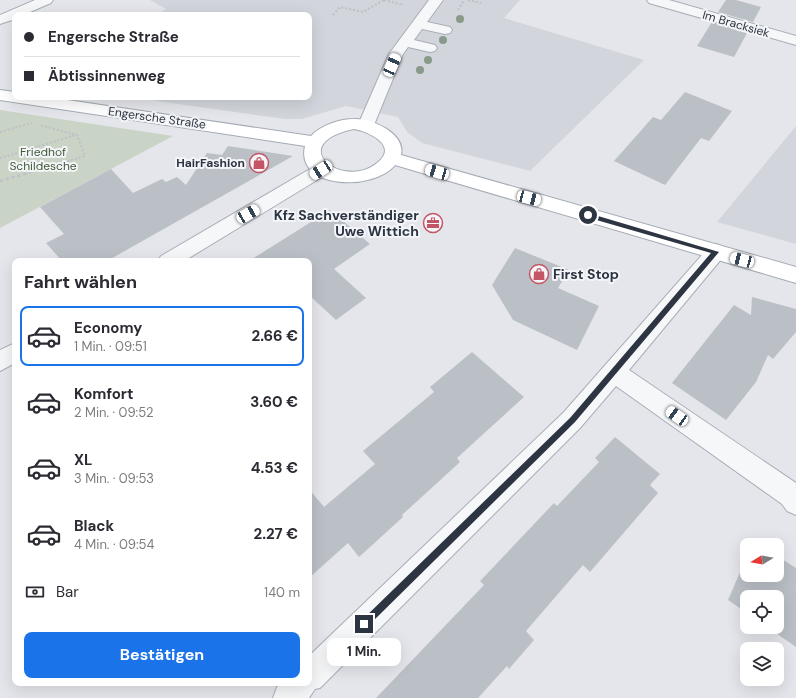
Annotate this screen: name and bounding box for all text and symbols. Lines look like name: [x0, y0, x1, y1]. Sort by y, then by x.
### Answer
street label: Im Bracksiek: [701, 7, 771, 41]
text: Engersche Straße: [48, 27, 179, 47]
car: [382, 52, 402, 78]
text: Äbtissinnenweg: [48, 66, 165, 86]
street label: Engersche Straße: [107, 103, 207, 133]
park label: Friedhof Schildesche: [9, 144, 77, 174]
shop icon: HairFashion: [248, 152, 270, 174]
place label: HairFashion: [176, 155, 245, 171]
car: [308, 158, 334, 182]
car: [424, 163, 450, 181]
car: [516, 189, 542, 207]
car: [235, 203, 261, 225]
place label: Kfz Sachverständiger Uwe Wittich: [274, 206, 419, 240]
route start: [579, 206, 597, 224]
office icon: Kfz Sachverständiger Uwe Wittich: [422, 212, 444, 234]
car: [729, 251, 755, 269]
shop icon: First Stop: [528, 263, 550, 285]
place label: First Stop: [553, 265, 619, 283]
text: Fahrt wählen: [24, 270, 137, 294]
icon: car: [26, 318, 62, 354]
text: Economy: [74, 318, 142, 338]
text: 2.66 €: [252, 326, 298, 346]
text: 1 Min. · 09:51: [74, 338, 147, 355]
icon: car: [26, 384, 62, 420]
text: Komfort: [74, 384, 133, 404]
text: 3.60 €: [250, 392, 298, 412]
text: 2 Min. · 09:52: [74, 404, 153, 421]
car: [664, 404, 690, 428]
icon: car: [26, 450, 62, 486]
text: XL: [74, 450, 92, 470]
text: 4.53 €: [251, 458, 298, 478]
text: 3 Min. · 09:53: [74, 470, 154, 487]
icon: car: [26, 516, 62, 552]
text: Black: [74, 516, 114, 536]
text: 2.27 €: [254, 524, 298, 544]
text: 4 Min. · 09:54: [74, 536, 154, 553]
north arrow: [740, 538, 784, 582]
map controls: [740, 538, 784, 686]
icon: cash: [24, 581, 46, 603]
text: Bar: [56, 582, 79, 602]
text: 140 m: [264, 584, 300, 601]
button: locate: [740, 590, 784, 634]
route end: [355, 615, 373, 633]
button: Bestätigen: [24, 632, 300, 678]
callout: 1 Min.: [327, 638, 401, 666]
button: layers: [740, 642, 784, 686]
text: 1 Min.: [347, 643, 381, 660]

